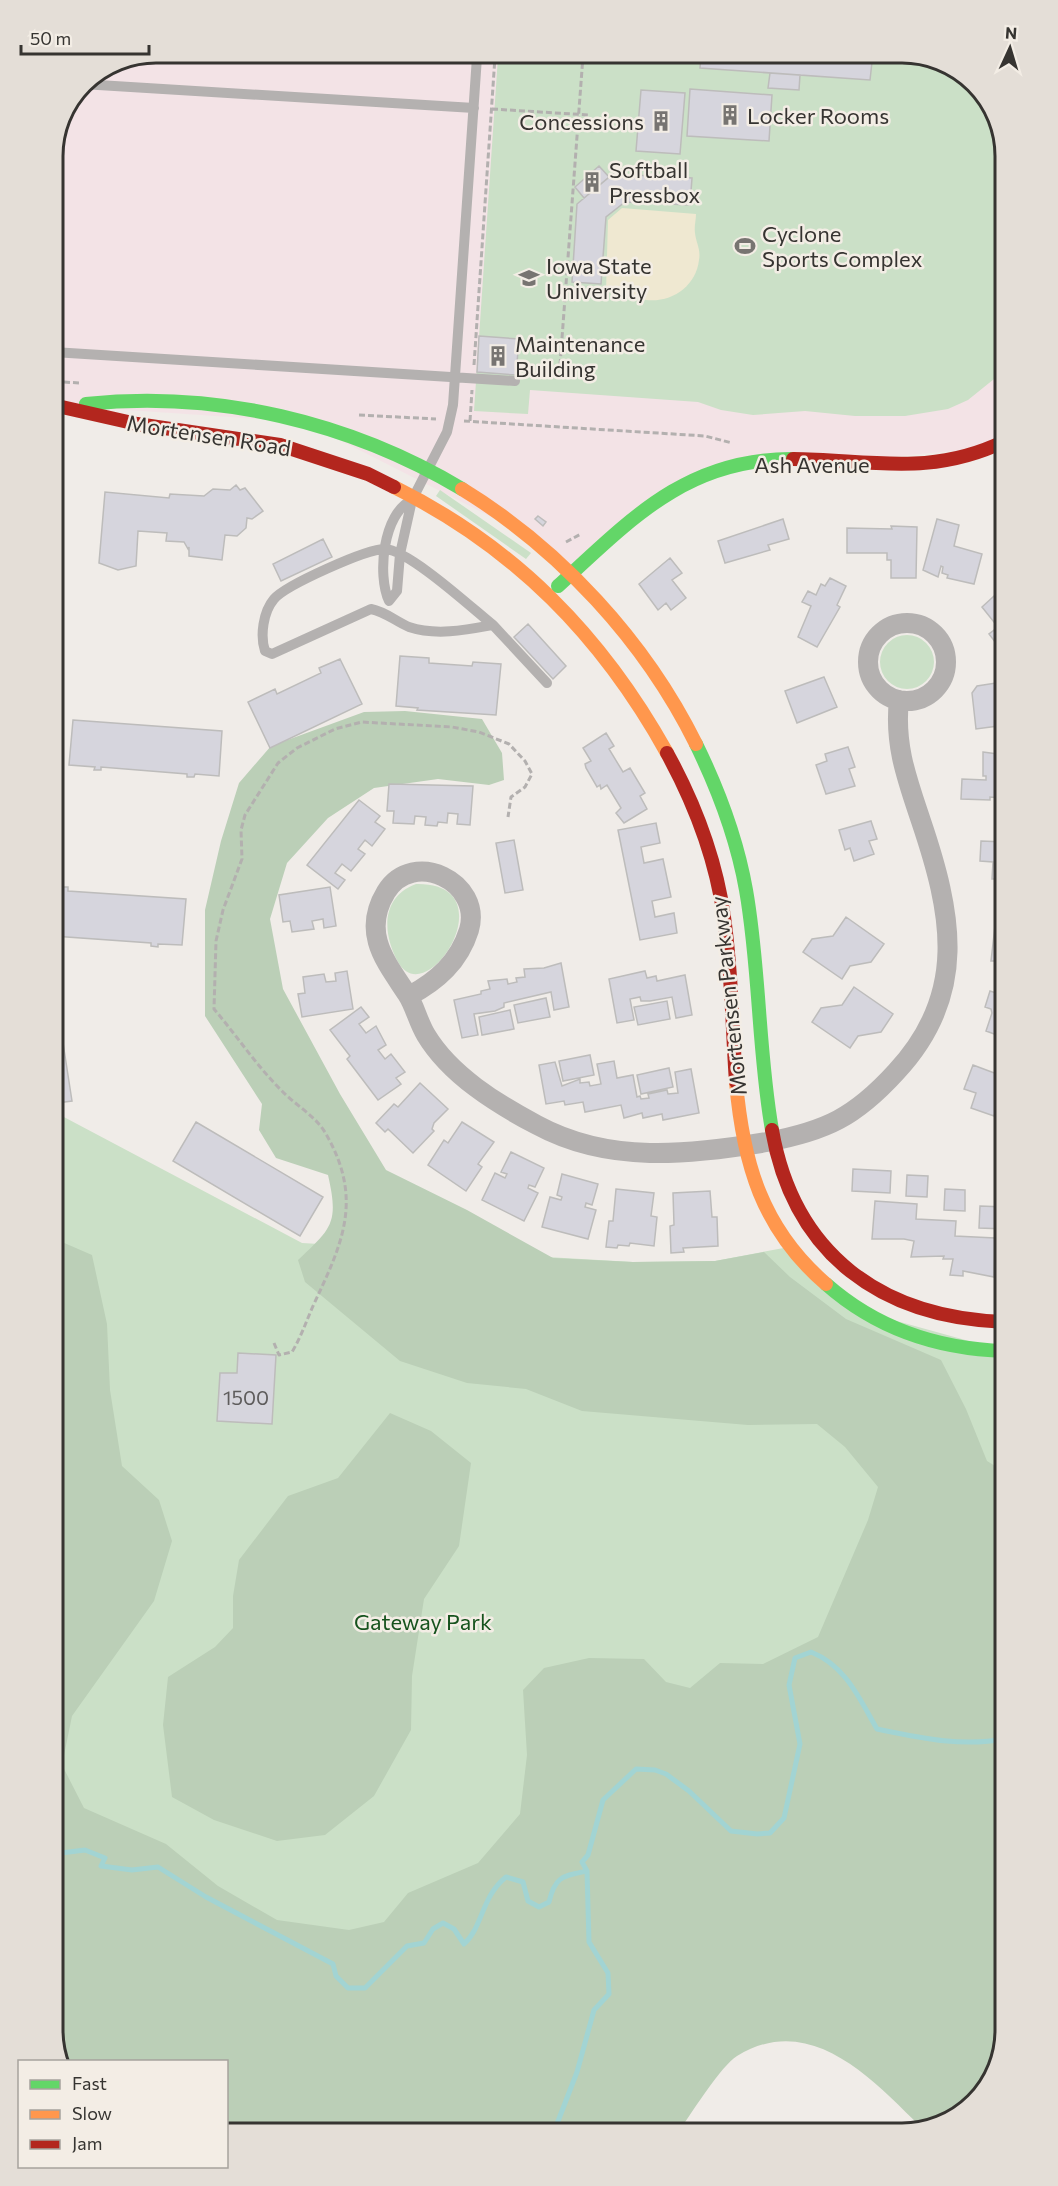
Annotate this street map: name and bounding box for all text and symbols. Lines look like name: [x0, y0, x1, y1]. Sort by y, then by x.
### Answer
scale bar: [21, 18, 148, 56]
north arrow: [980, 18, 1040, 78]
text: N: [1004, 23, 1018, 42]
text: 50 m: [30, 27, 71, 49]
place label: Locker Rooms: [747, 102, 889, 129]
building icon: Locker Rooms: [718, 103, 742, 127]
place label: Concessions: [519, 108, 644, 135]
building icon: Concessions: [649, 109, 673, 133]
place label: Softball Pressbox: [609, 156, 700, 208]
building icon: Softball Pressbox: [580, 170, 604, 194]
place label: Cyclone Sports Complex: [762, 220, 923, 272]
sports icon: Cyclone Sports Complex: [733, 234, 757, 258]
place label: Iowa State University: [546, 252, 652, 304]
school or university icon: Iowa State University: [517, 266, 541, 290]
place label: Maintenance Building: [515, 330, 645, 382]
building icon: Maintenance Building: [486, 344, 510, 368]
street label: Mortensen Road: [125, 409, 293, 461]
street label: Ash Avenue: [754, 451, 870, 478]
street label: Mortensen Parkway: [704, 895, 752, 1097]
house number: 1500: [223, 1385, 269, 1409]
park label: Gateway Park: [354, 1608, 492, 1635]
legend: [18, 2060, 228, 2168]
text: Fast: [72, 2072, 107, 2094]
text: Slow: [72, 2102, 112, 2124]
text: Jam: [72, 2132, 102, 2154]

